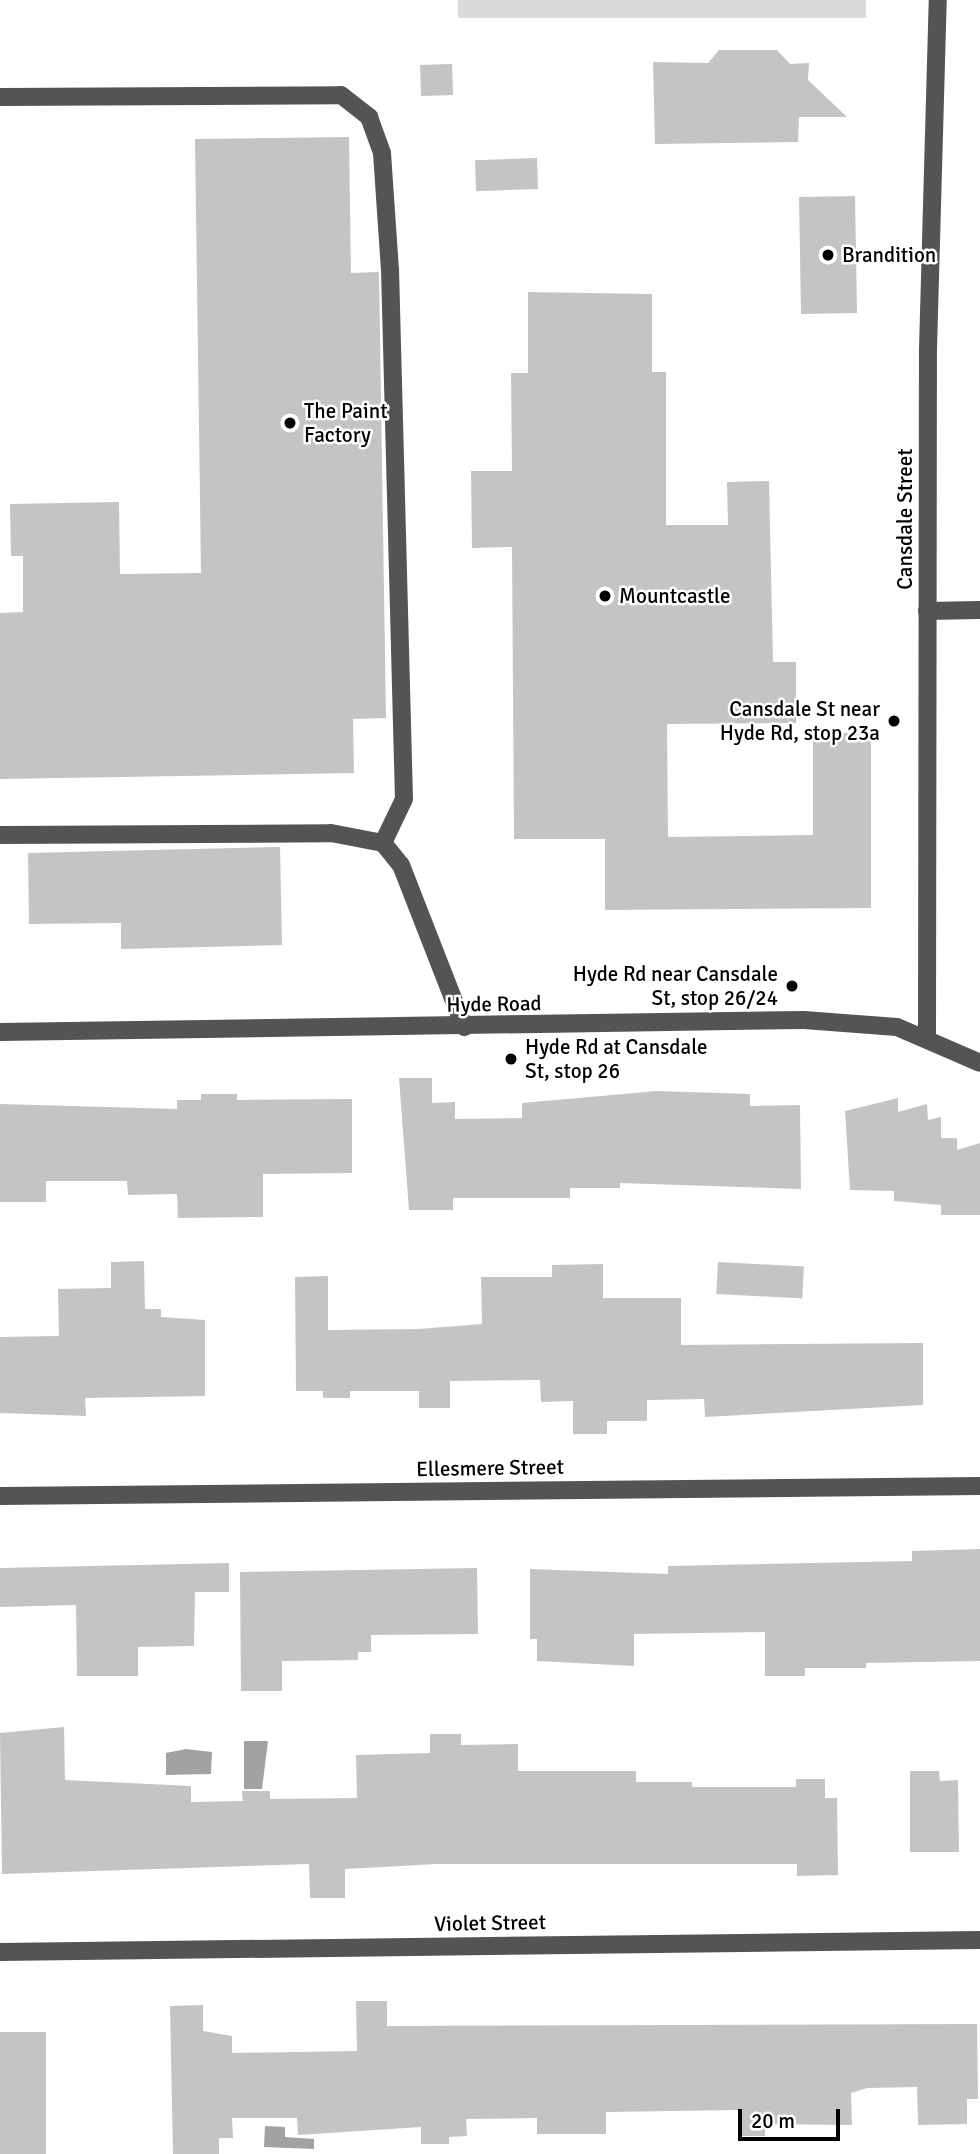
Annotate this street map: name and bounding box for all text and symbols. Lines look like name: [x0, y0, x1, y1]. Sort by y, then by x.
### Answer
place label: Brandition: [842, 242, 936, 268]
marker: Brandition: [820, 247, 836, 263]
place label: The Paint Factory: [304, 398, 388, 448]
marker: The Paint Factory: [282, 415, 298, 431]
street label: Cansdale Street: [892, 448, 918, 590]
place label: Mountcastle: [619, 583, 731, 609]
marker: Mountcastle: [597, 588, 613, 604]
place label: Cansdale St near Hyde Rd, stop 23a: [720, 696, 880, 746]
marker: Cansdale St near Hyde Rd, stop 23a: [886, 713, 902, 729]
place label: Hyde Rd near Cansdale St, stop 26/24: [573, 961, 778, 1011]
marker: Hyde Rd near Cansdale St, stop 26/24: [784, 978, 800, 994]
street label: Hyde Road: [446, 991, 542, 1017]
place label: Hyde Rd at Cansdale St, stop 26: [525, 1034, 708, 1084]
marker: Hyde Rd at Cansdale St, stop 26: [503, 1051, 519, 1067]
street label: Ellesmere Street: [416, 1454, 564, 1482]
street label: Violet Street: [434, 1909, 546, 1937]
scale bar: [742, 2094, 844, 2138]
text: 20 m: [751, 2108, 795, 2134]

